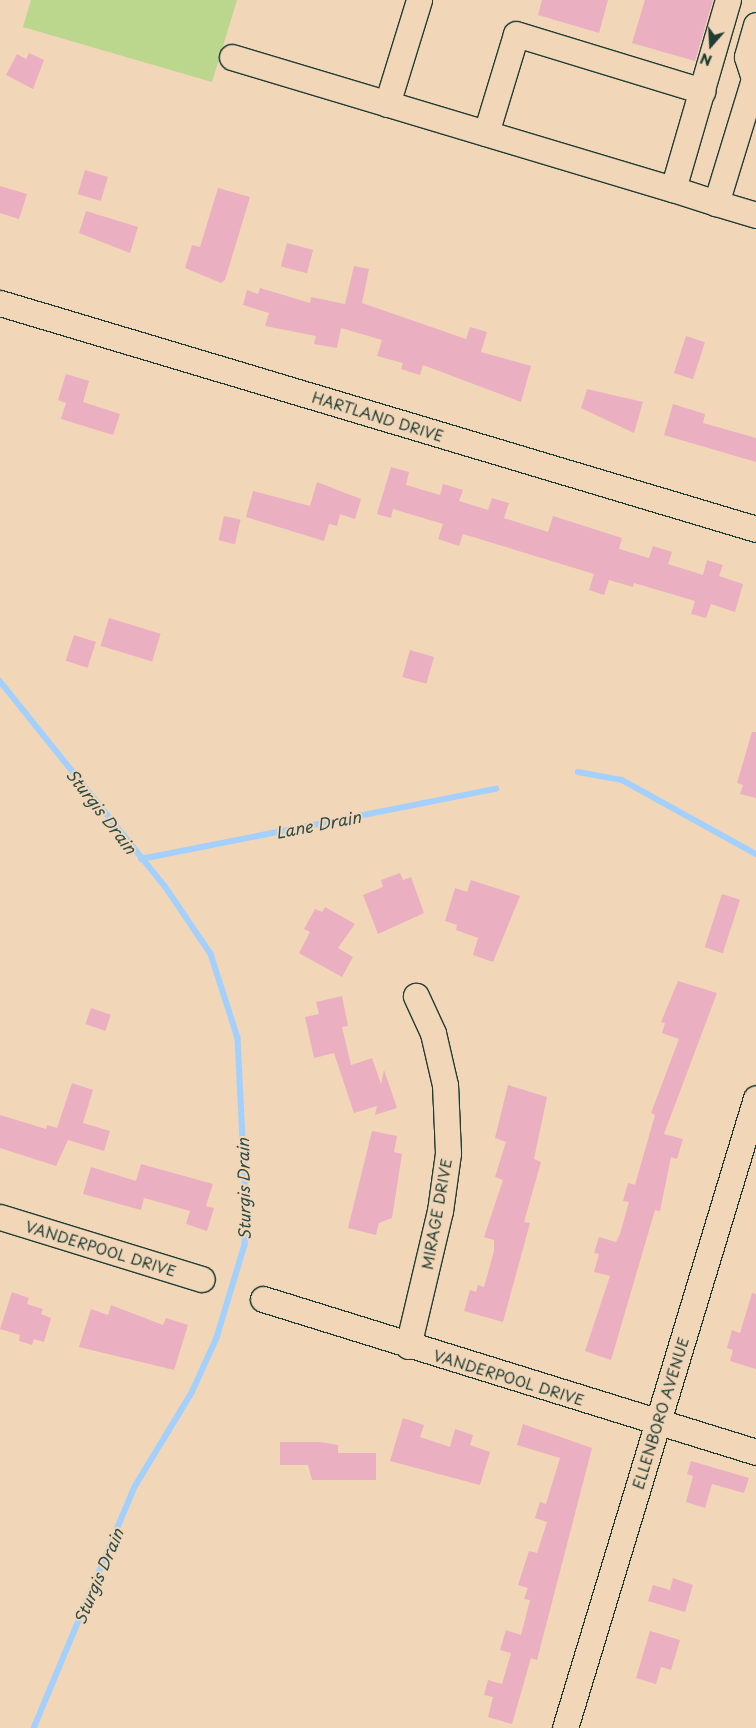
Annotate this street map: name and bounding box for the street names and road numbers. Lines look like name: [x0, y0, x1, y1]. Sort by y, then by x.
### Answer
street label: HARTLAND DRIVE: [310, 388, 446, 444]
street label: MIRAGE DRIVE: [417, 1157, 455, 1271]
street label: VANDERPOOL DRIVE: [23, 1216, 179, 1280]
street label: ELLENBORO AVENUE: [628, 1334, 692, 1492]
street label: VANDERPOOL DRIVE: [431, 1345, 587, 1409]

